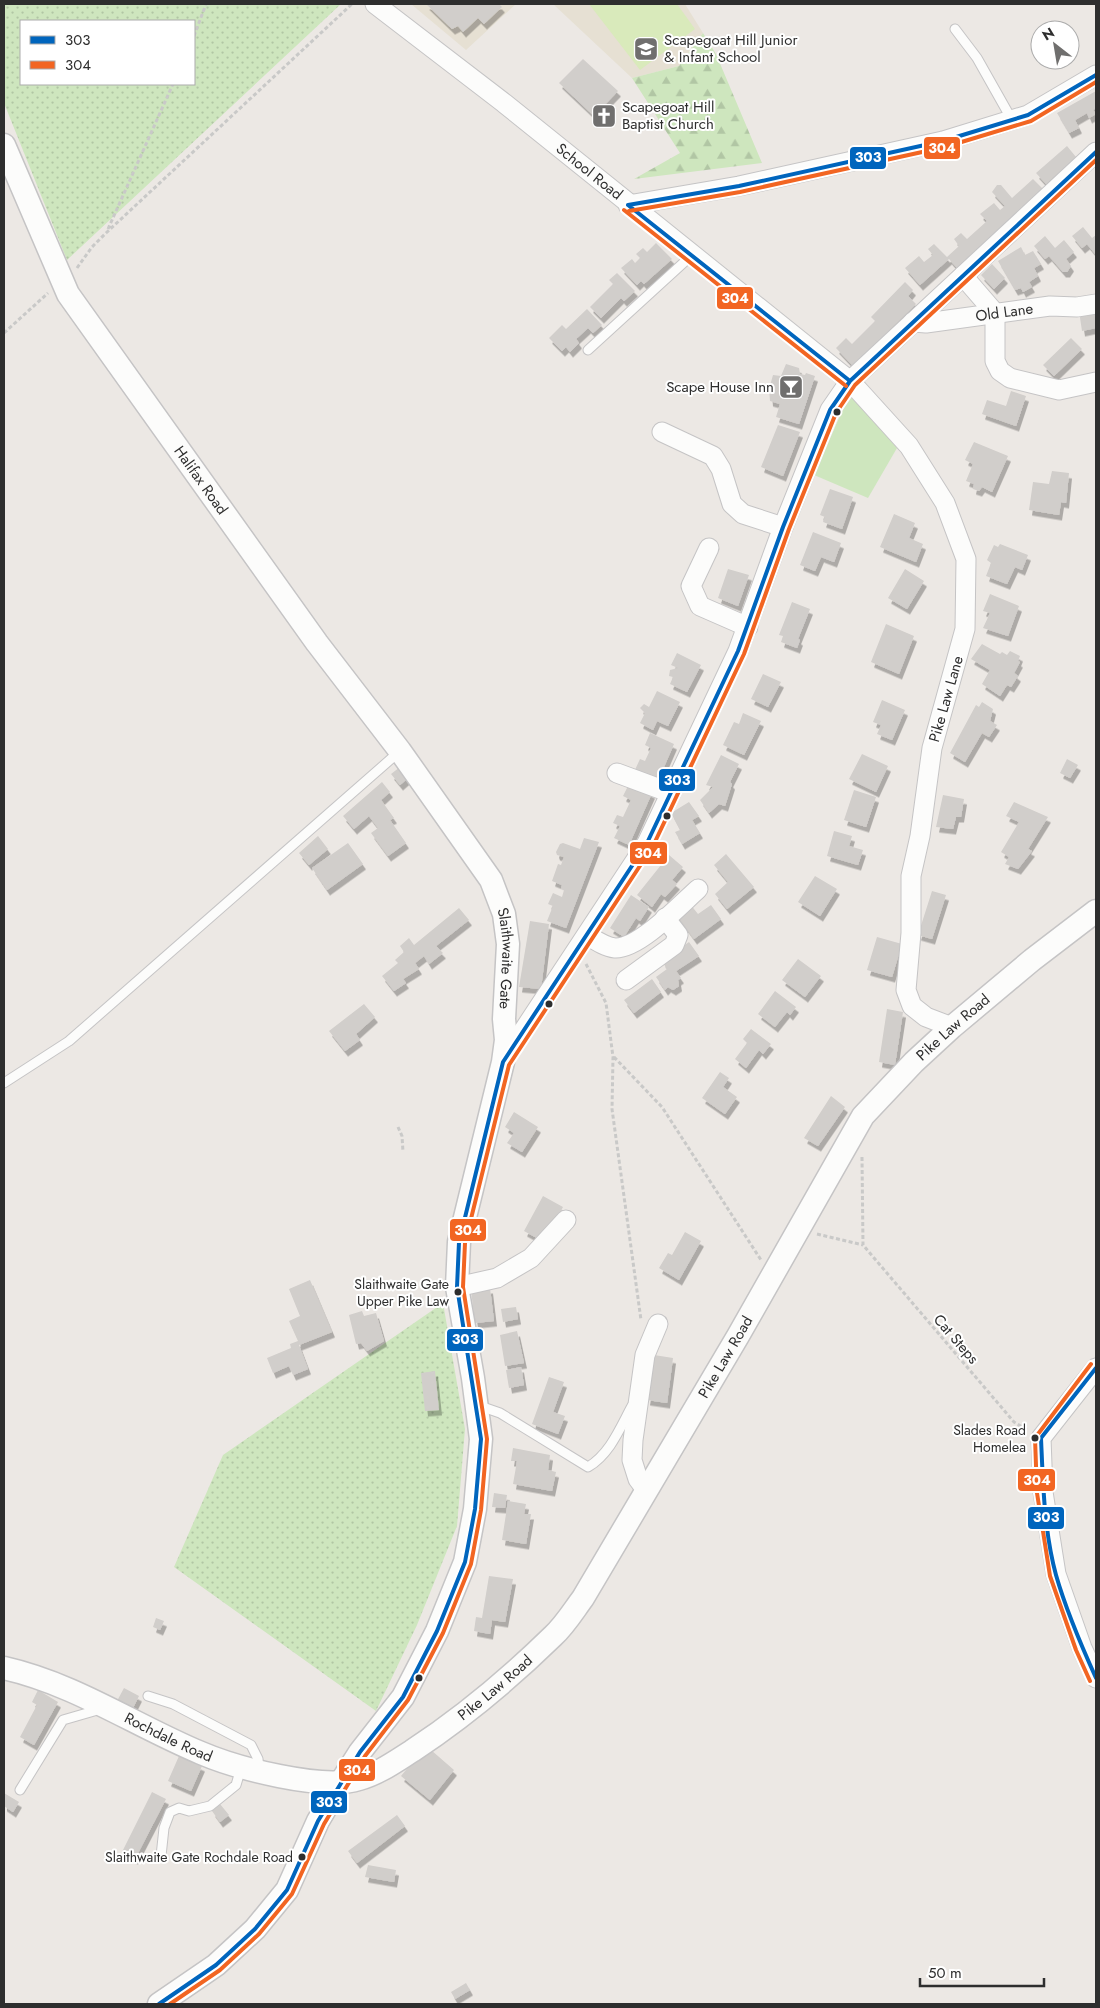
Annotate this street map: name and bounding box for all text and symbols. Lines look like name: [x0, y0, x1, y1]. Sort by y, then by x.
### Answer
legend: [20, 20, 195, 85]
north arrow: [1030, 20, 1080, 70]
text: N: [1038, 22, 1058, 45]
text: 303: [65, 29, 90, 51]
place label: Scapegoat Hill Junior & Infant School: [664, 29, 798, 68]
school or university icon: Scapegoat Hill Junior & Infant School: [633, 36, 659, 62]
text: 304: [65, 54, 91, 76]
place label: Scapegoat Hill Baptist Church: [622, 96, 714, 135]
church icon: Scapegoat Hill Baptist Church: [591, 103, 617, 129]
line badge: 304: [923, 136, 961, 160]
street label: School Road: [551, 138, 627, 205]
text: 304: [928, 138, 956, 158]
line badge: 303: [849, 146, 887, 170]
text: 303: [855, 147, 882, 167]
line badge: 304: [716, 286, 754, 310]
text: 304: [721, 288, 749, 308]
street label: Old Lane: [974, 297, 1035, 327]
bar icon: Scape House Inn: [778, 374, 804, 400]
place label: Scape House Inn: [666, 376, 774, 398]
unlabelled marker: [832, 407, 842, 417]
street label: Halifax Road: [169, 441, 233, 519]
street label: Pike Law Lane: [923, 653, 969, 745]
line badge: 303: [658, 768, 696, 792]
text: 303: [664, 770, 691, 790]
unlabelled marker: [662, 811, 672, 821]
line badge: 304: [629, 841, 668, 865]
text: 304: [634, 843, 662, 863]
street label: Slaithwaite Gate: [492, 904, 519, 1010]
street label: Pike Law Road: [911, 989, 995, 1066]
unlabelled marker: [544, 999, 554, 1009]
line badge: 304: [449, 1218, 487, 1242]
text: 304: [454, 1220, 482, 1240]
place label: Slaithwaite Gate Upper Pike Law: [354, 1274, 449, 1311]
marker: Slaithwaite Gate Upper Pike Law: [453, 1287, 463, 1297]
street label: Cat Steps: [928, 1309, 984, 1369]
street label: Pike Law Road: [693, 1312, 758, 1402]
line badge: 303: [446, 1328, 484, 1352]
text: 303: [452, 1329, 479, 1349]
place label: Slades Road Homelea: [953, 1420, 1026, 1457]
marker: Slades Road Homelea: [1030, 1433, 1040, 1443]
line badge: 304: [1017, 1468, 1056, 1492]
text: 304: [1023, 1470, 1051, 1490]
line badge: 303: [1027, 1506, 1065, 1530]
text: 303: [1033, 1507, 1060, 1527]
street label: Pike Law Road: [453, 1650, 537, 1726]
unlabelled marker: [414, 1673, 424, 1683]
street label: Rochdale Road: [120, 1707, 216, 1768]
line badge: 304: [338, 1758, 376, 1782]
text: 304: [343, 1760, 371, 1780]
line badge: 303: [310, 1790, 348, 1814]
text: 303: [316, 1792, 343, 1812]
place label: Slaithwaite Gate Rochdale Road: [105, 1847, 293, 1867]
marker: Slaithwaite Gate Rochdale Road: [297, 1852, 307, 1862]
scale bar: [920, 1956, 1044, 1988]
text: 50 m: [928, 1962, 962, 1984]

